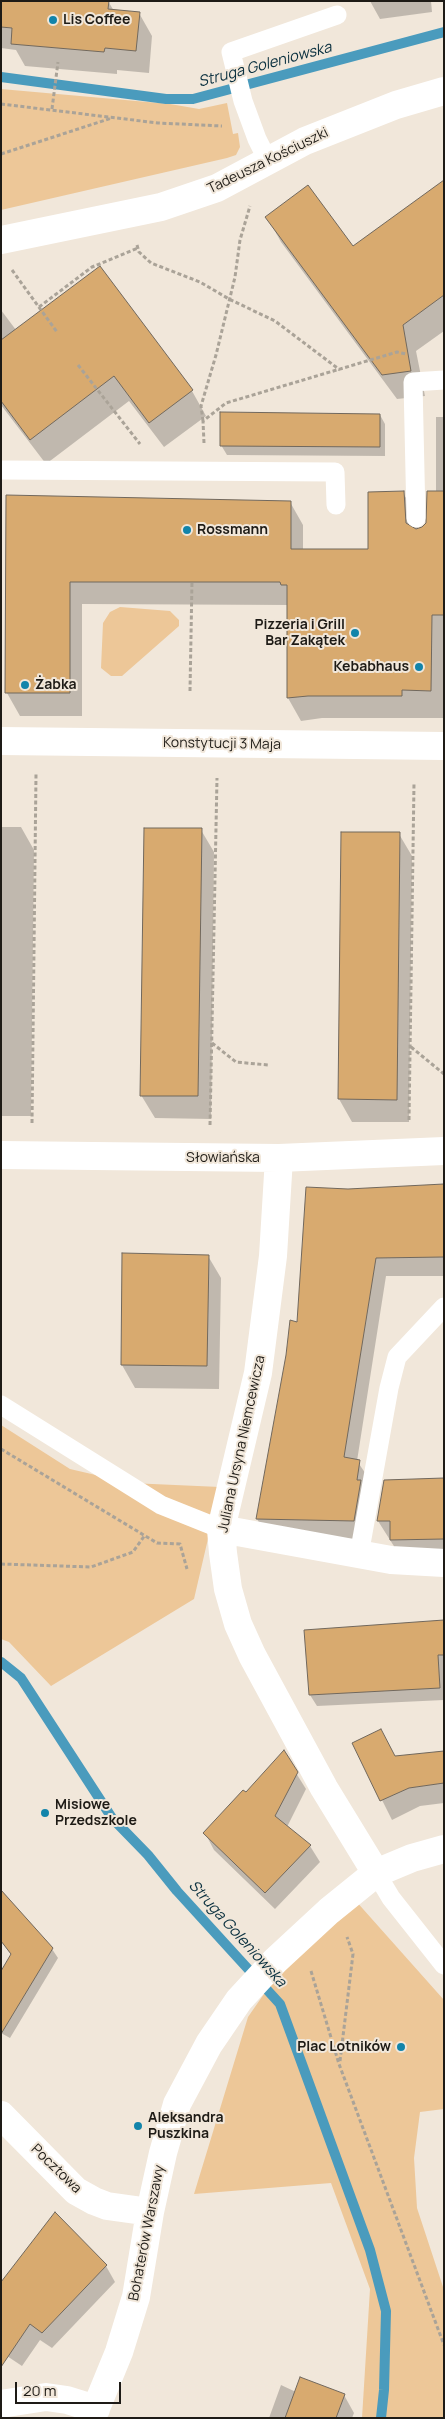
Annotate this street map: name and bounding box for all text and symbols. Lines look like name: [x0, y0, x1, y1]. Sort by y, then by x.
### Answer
place label: Lis Coffee: [63, 12, 130, 28]
marker: Lis Coffee: [47, 14, 59, 26]
water label: Struga Goleniowska: [196, 39, 334, 91]
street label: Tadeusza Kościuszki: [205, 124, 331, 198]
place label: Rossmann: [197, 522, 268, 538]
marker: Rossmann: [181, 524, 193, 536]
place label: Pizzeria i Grill Bar Zakątek: [255, 617, 345, 650]
marker: Pizzeria i Grill Bar Zakątek: [349, 627, 361, 639]
place label: Kebabhaus: [334, 659, 409, 675]
marker: Kebabhaus: [413, 661, 425, 673]
place label: Żabka: [35, 677, 77, 693]
marker: Żabka: [19, 679, 31, 691]
street label: Konstytucji 3 Maja: [163, 735, 281, 753]
street label: Słowiańska: [186, 1150, 260, 1166]
street label: Juliana Ursyna Niemcewicza: [215, 1354, 269, 1534]
place label: Misiowe Przedszkole: [55, 1797, 137, 1830]
marker: Misiowe Przedszkole: [39, 1807, 51, 1819]
water label: Struga Goleniowska: [184, 1877, 290, 1991]
place label: Plac Lotników: [297, 2039, 391, 2055]
marker: Plac Lotników: [395, 2041, 407, 2053]
place label: Aleksandra Puszkina: [148, 2110, 224, 2142]
marker: Aleksandra Puszkina: [132, 2120, 144, 2132]
street label: Pocztowa: [27, 2141, 85, 2197]
street label: Bohaterów Warszawy: [126, 2164, 168, 2302]
scale bar: [18, 2372, 124, 2404]
text: 20 m: [23, 2380, 56, 2401]

